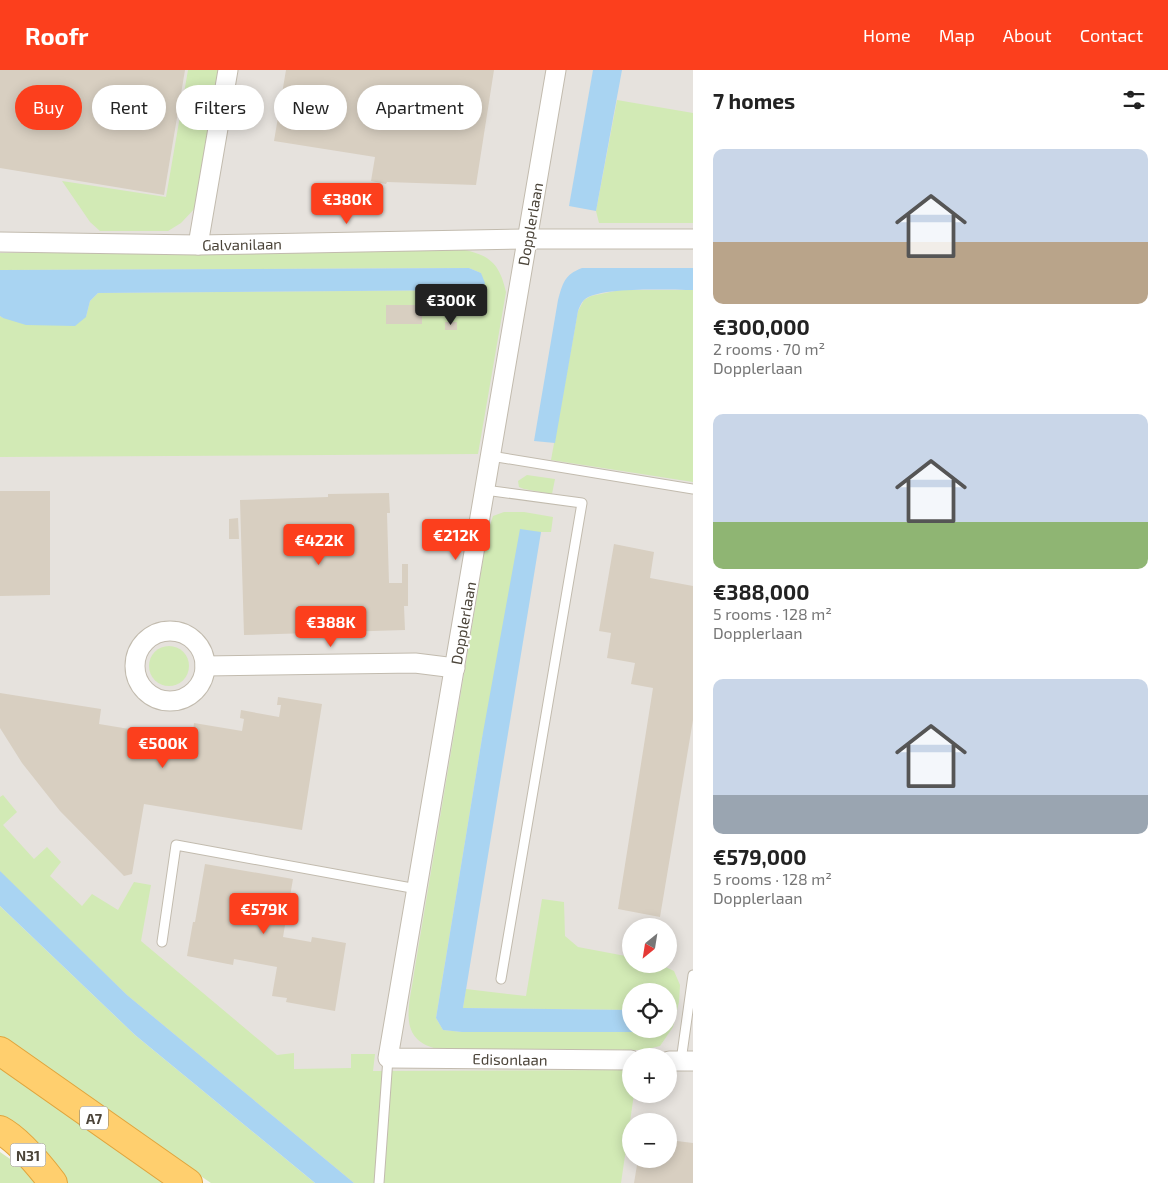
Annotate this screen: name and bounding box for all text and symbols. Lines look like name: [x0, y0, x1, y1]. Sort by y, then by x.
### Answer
text: Roofr: [25, 21, 89, 50]
text: Home: [863, 24, 911, 46]
text: Map: [939, 24, 975, 46]
text: About: [1003, 24, 1052, 46]
text: Contact: [1080, 24, 1143, 46]
chip: Buy: [15, 85, 82, 130]
chip: Rent: [92, 85, 166, 130]
chip: Filters: [176, 85, 264, 130]
chip: New: [274, 85, 347, 130]
chip: Apartment: [357, 85, 482, 130]
icon: filters: [1120, 86, 1148, 114]
text: 7 homes: [713, 88, 795, 113]
street label: Dopplerlaan: [514, 181, 546, 267]
icon: home: [886, 181, 976, 271]
pin: €380K: [312, 182, 382, 225]
text: €380K: [322, 189, 372, 208]
street label: Galvanilaan: [202, 234, 282, 254]
pin: €300K: [416, 284, 486, 326]
text: €300K: [426, 290, 476, 309]
text: €300,000: [713, 314, 810, 339]
text: 2 rooms · 70 m²: [713, 339, 825, 358]
text: Dopplerlaan: [713, 358, 803, 377]
icon: home: [886, 446, 976, 536]
pin: €212K: [421, 518, 491, 561]
pin: €422K: [284, 524, 354, 566]
text: €212K: [433, 525, 479, 544]
text: €422K: [294, 530, 344, 549]
text: €388,000: [713, 579, 809, 604]
street label: Dopplerlaan: [447, 580, 479, 666]
text: 5 rooms · 128 m²: [713, 604, 832, 623]
pin: €388K: [296, 606, 366, 648]
text: €388K: [306, 612, 356, 631]
text: Dopplerlaan: [713, 623, 803, 642]
icon: home: [886, 711, 976, 801]
pin: €500K: [128, 726, 198, 769]
text: €500K: [138, 733, 188, 752]
text: €579,000: [713, 844, 806, 869]
text: 5 rooms · 128 m²: [713, 869, 832, 888]
text: Dopplerlaan: [713, 888, 803, 907]
pin: €579K: [229, 892, 299, 935]
text: €579K: [240, 899, 288, 918]
north arrow: [622, 918, 678, 972]
map controls: [622, 918, 677, 1168]
button: locate: [622, 983, 677, 1038]
button: +: [622, 1048, 677, 1103]
street label: Edisonlaan: [472, 1049, 548, 1069]
road number: A7: [80, 1106, 108, 1130]
button: −: [622, 1113, 677, 1168]
road number: N31: [10, 1144, 46, 1166]

